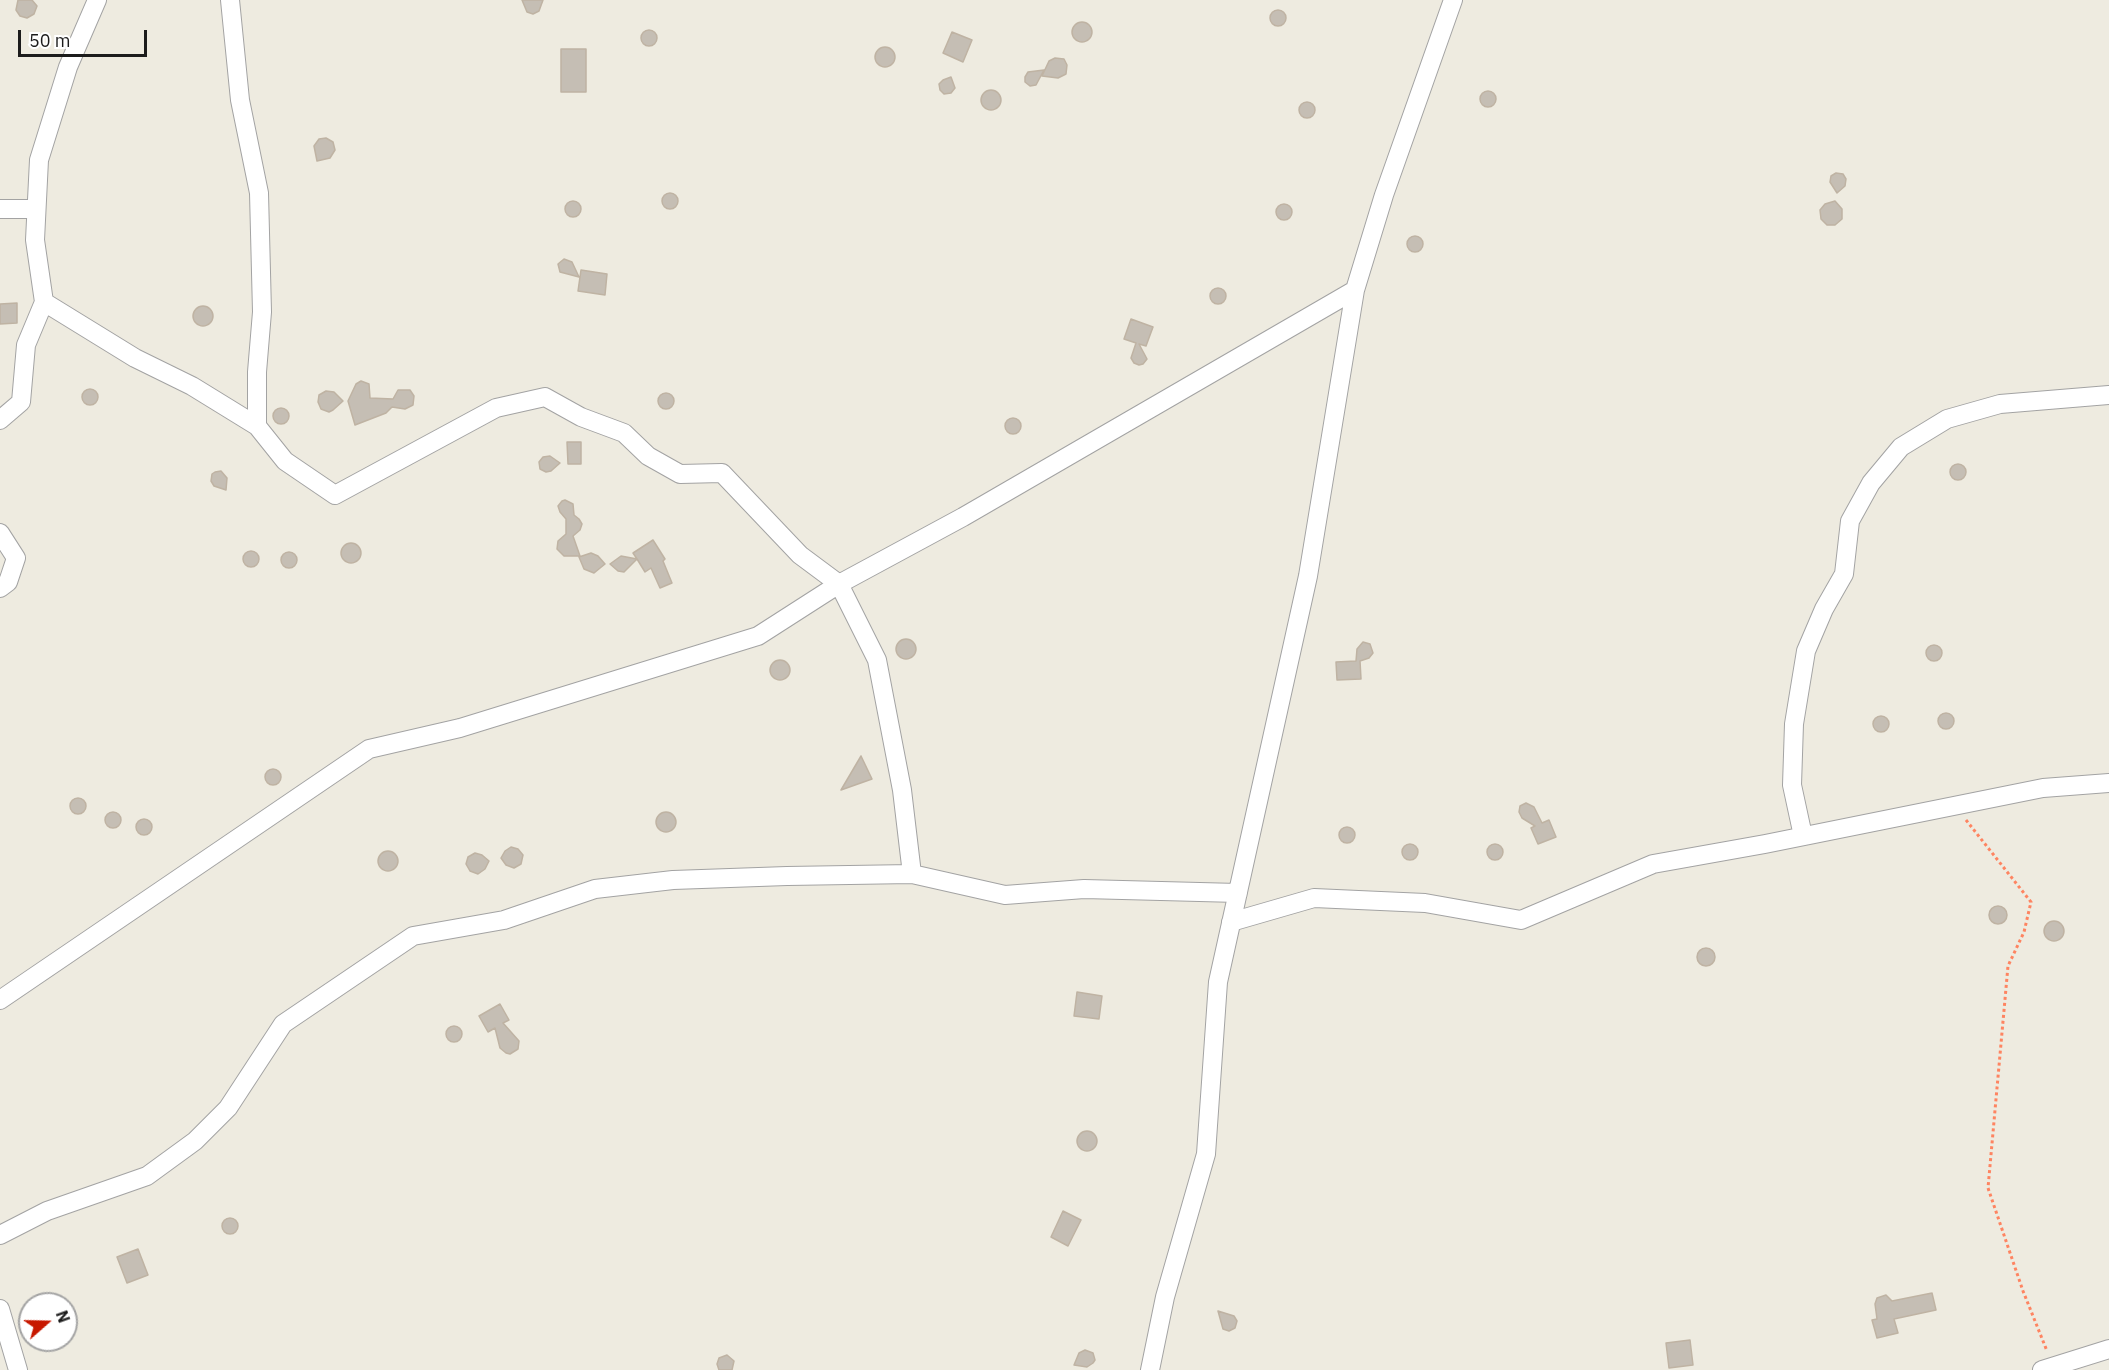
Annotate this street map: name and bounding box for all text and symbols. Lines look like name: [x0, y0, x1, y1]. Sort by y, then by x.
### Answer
scale bar: [21, 18, 150, 56]
text: 50 m: [29, 29, 71, 52]
north arrow: [18, 1292, 78, 1352]
text: N: [52, 1308, 74, 1325]

